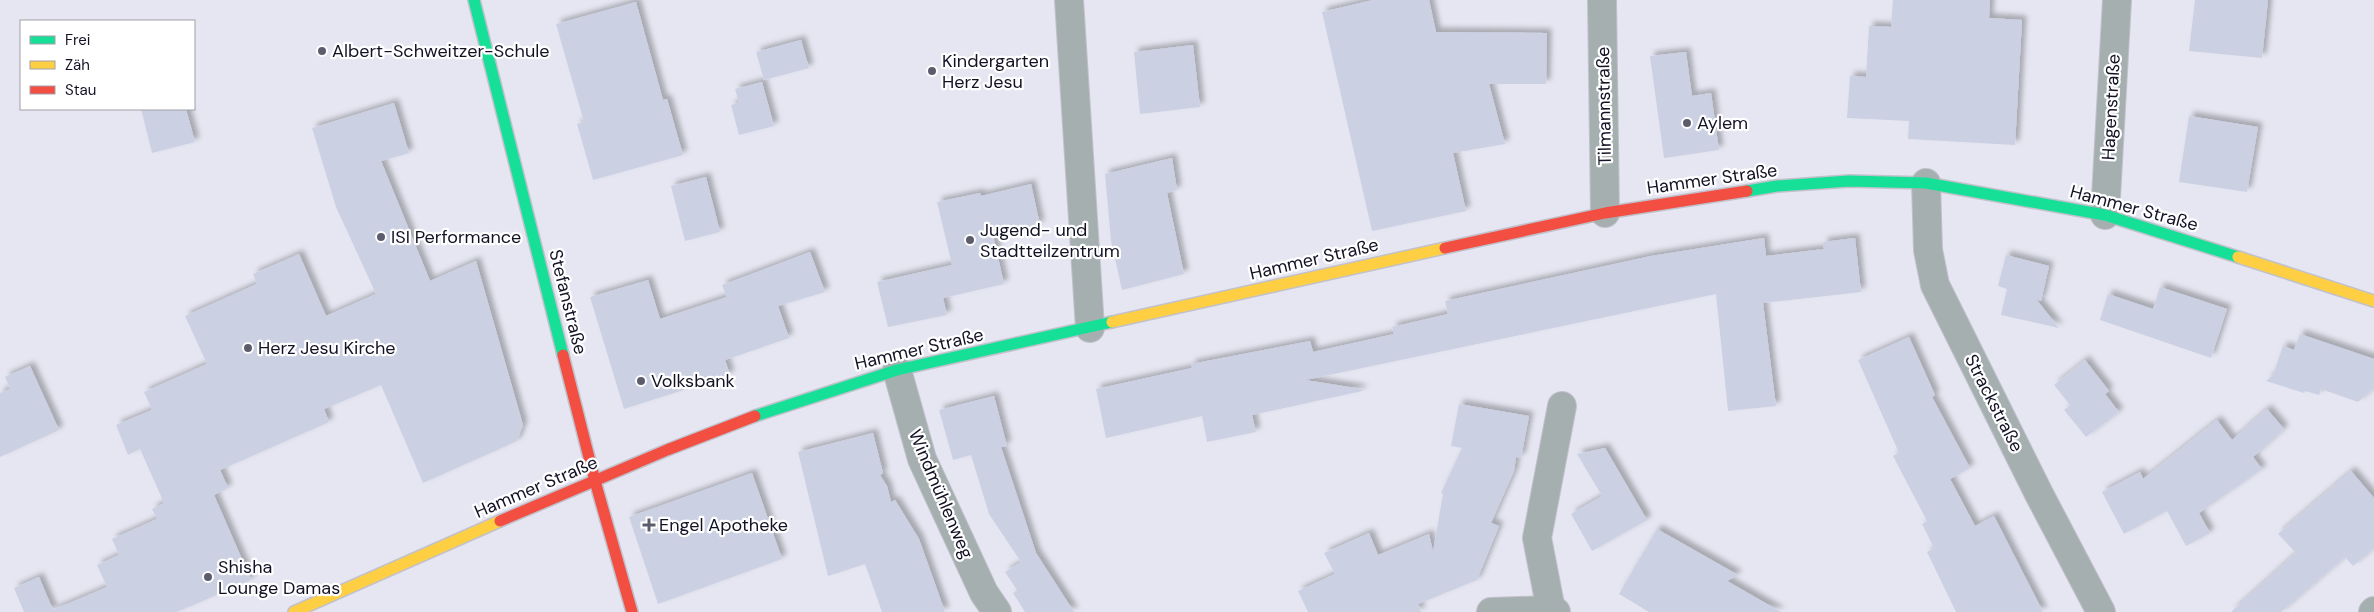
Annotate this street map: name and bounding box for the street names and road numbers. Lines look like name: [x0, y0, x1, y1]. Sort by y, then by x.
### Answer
street label: Tilmannstraße: [1591, 46, 1617, 166]
street label: Hagenstraße: [2096, 53, 2126, 161]
street label: Hammer Straße: [1645, 158, 1779, 200]
street label: Hammer Straße: [2067, 179, 2201, 237]
street label: Hammer Straße: [1247, 233, 1381, 285]
street label: Stefanstraße: [543, 247, 593, 357]
street label: Hammer Straße: [852, 323, 986, 375]
street label: Strackstraße: [1959, 350, 2029, 456]
street label: Windmühlenweg: [903, 426, 979, 562]
street label: Hammer Straße: [471, 450, 601, 524]

